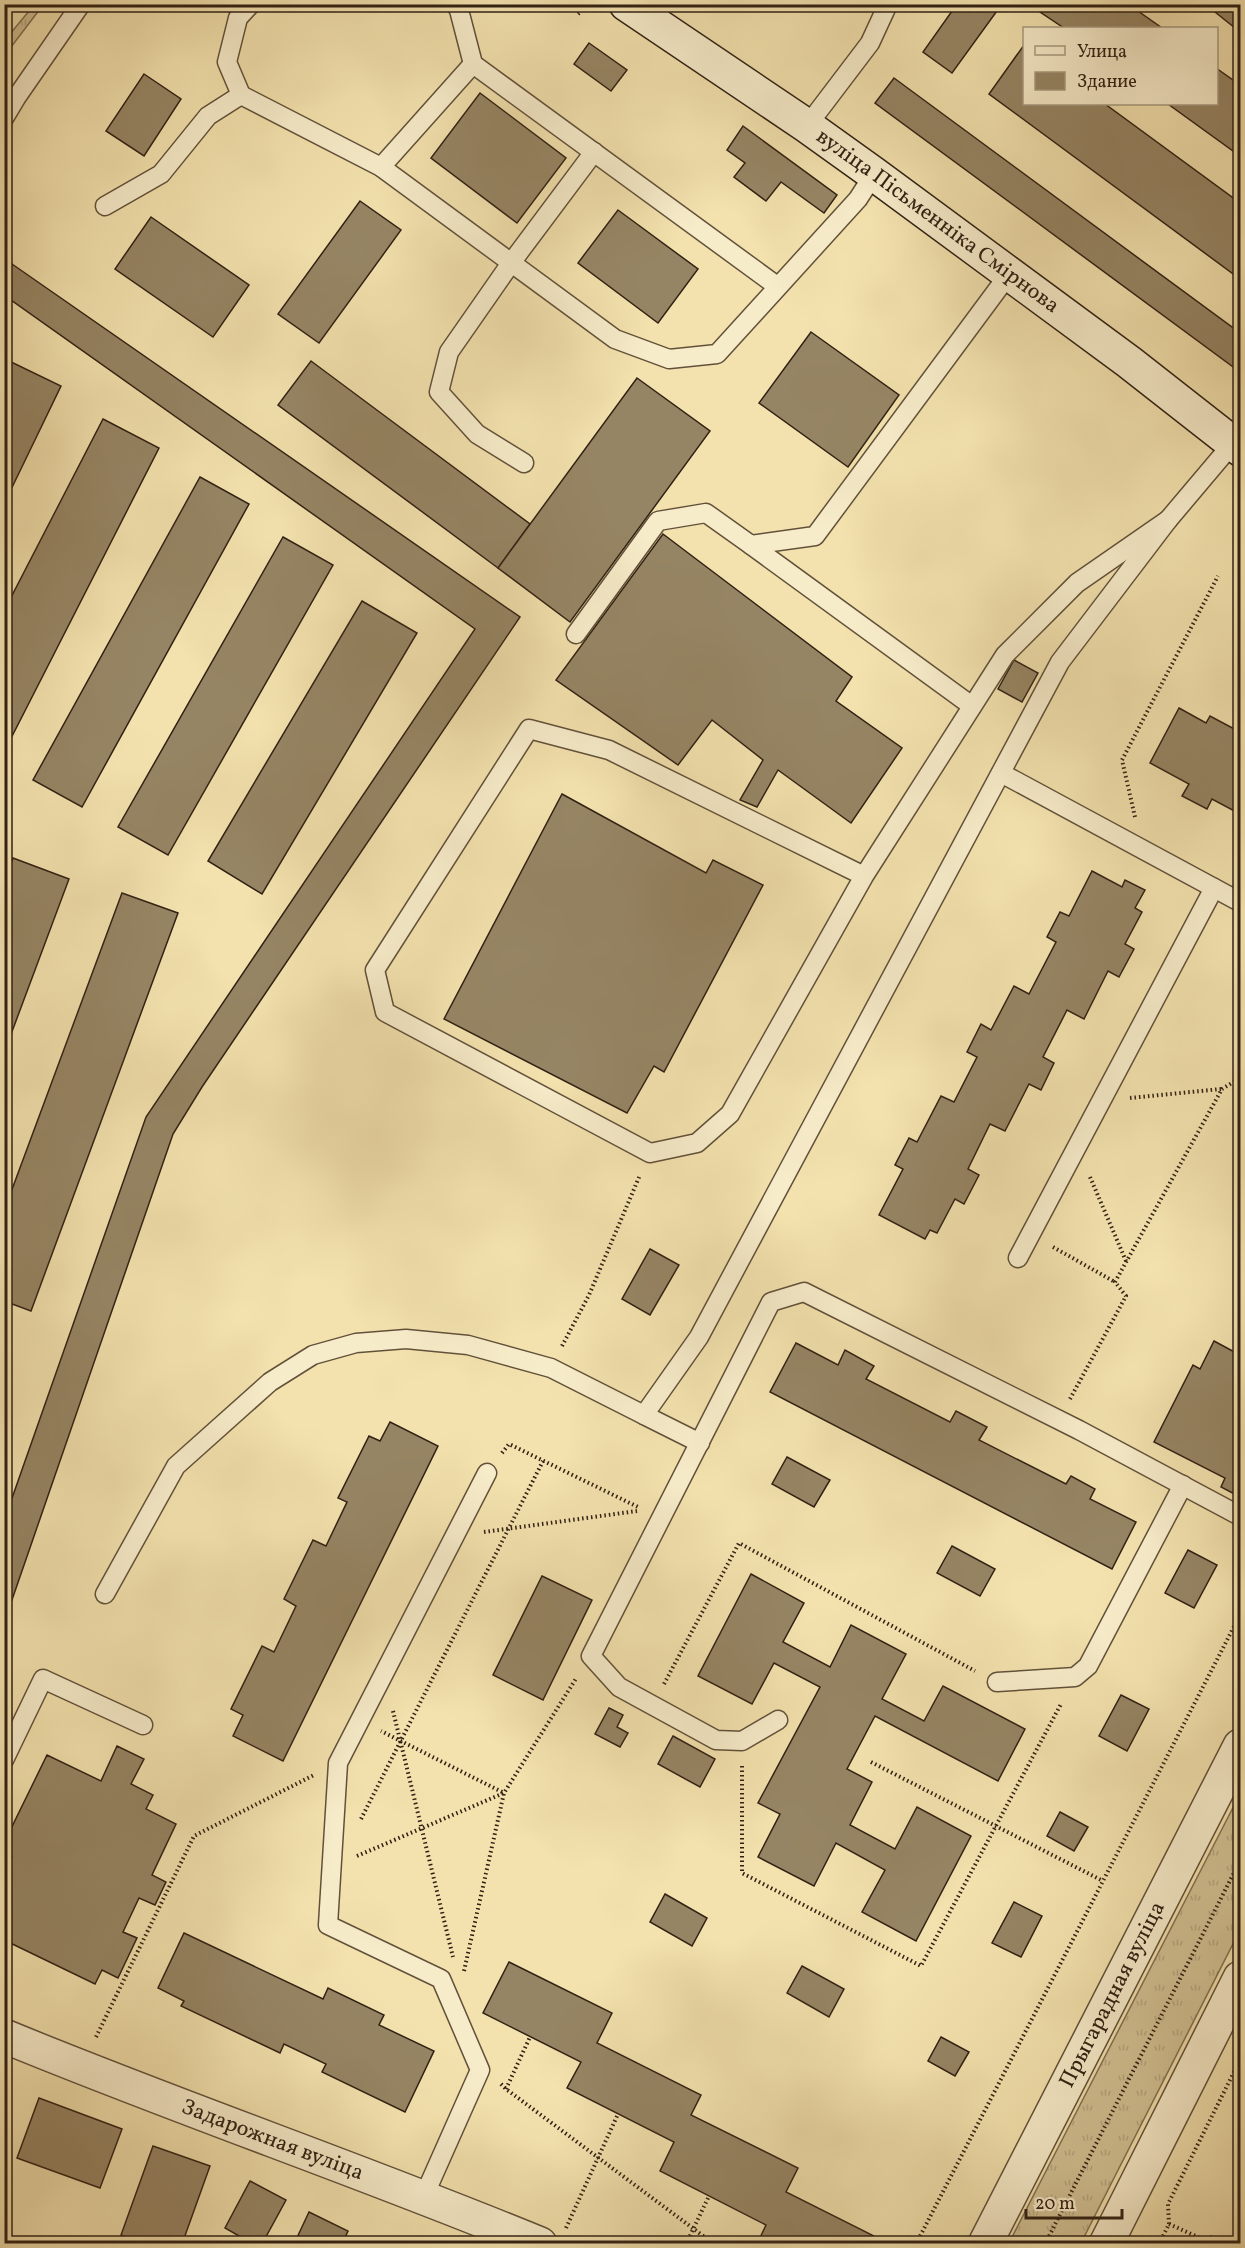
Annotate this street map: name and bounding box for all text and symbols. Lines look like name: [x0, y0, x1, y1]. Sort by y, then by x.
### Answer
legend: [1023, 27, 1218, 105]
text: Улица: [1077, 40, 1127, 65]
text: Здание: [1077, 70, 1137, 95]
street label: вуліца Пісьменніка Смірнова: [809, 122, 1066, 321]
street label: Прыгарадная вуліца: [1052, 1896, 1173, 2093]
street label: Задарожная вуліца: [177, 2092, 368, 2189]
scale bar: [1026, 2182, 1122, 2220]
text: 20 m: [1035, 2192, 1075, 2217]

